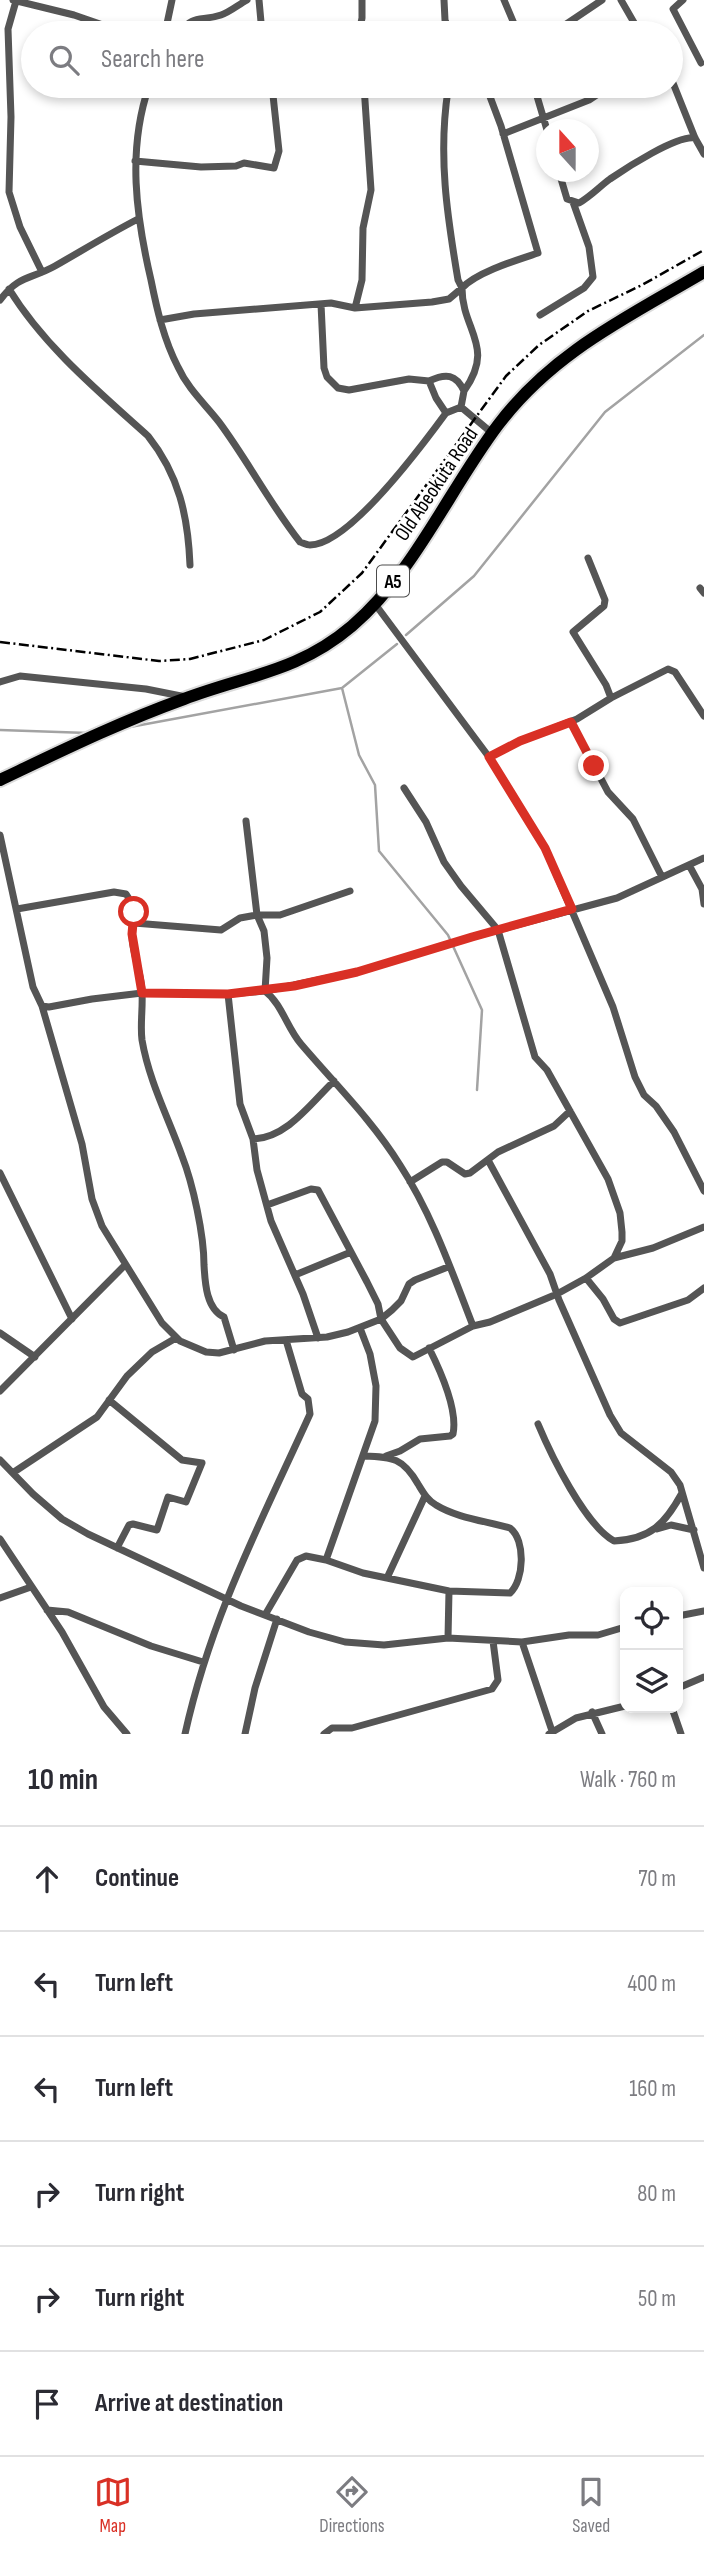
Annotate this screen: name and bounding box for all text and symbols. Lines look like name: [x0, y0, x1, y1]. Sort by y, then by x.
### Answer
search box: [21, 21, 683, 98]
icon: search: [45, 41, 83, 79]
text: Search here: [101, 44, 204, 75]
north arrow: [536, 119, 599, 182]
street label: Old Abeokuta Road: [389, 423, 483, 546]
road number: A5: [377, 566, 409, 596]
route end: [578, 750, 609, 781]
route start: [118, 896, 149, 927]
map controls: [620, 1587, 683, 1713]
button: locate: [620, 1587, 683, 1650]
button: layers: [620, 1650, 683, 1713]
text: 10 min: [28, 1762, 98, 1798]
text: Walk · 760 m: [580, 1766, 676, 1794]
icon: ahead: [28, 1860, 66, 1898]
text: Continue: [95, 1863, 179, 1894]
text: 70 m: [638, 1865, 676, 1893]
icon: left: [28, 1965, 66, 2003]
text: Turn left: [95, 1968, 173, 1999]
text: 400 m: [627, 1970, 676, 1998]
icon: left: [28, 2070, 66, 2108]
text: Turn left: [95, 2073, 173, 2104]
text: 160 m: [629, 2075, 676, 2103]
icon: right: [28, 2175, 66, 2213]
text: Turn right: [95, 2178, 184, 2209]
text: 80 m: [637, 2180, 676, 2208]
icon: right: [28, 2280, 66, 2318]
text: Turn right: [95, 2283, 184, 2314]
text: 50 m: [638, 2285, 676, 2313]
icon: arrive: [28, 2385, 66, 2423]
text: Arrive at destination: [95, 2388, 283, 2419]
tab: Map: [94, 2473, 132, 2538]
tab: Directions: [319, 2473, 385, 2538]
tab: Saved: [572, 2473, 610, 2538]

